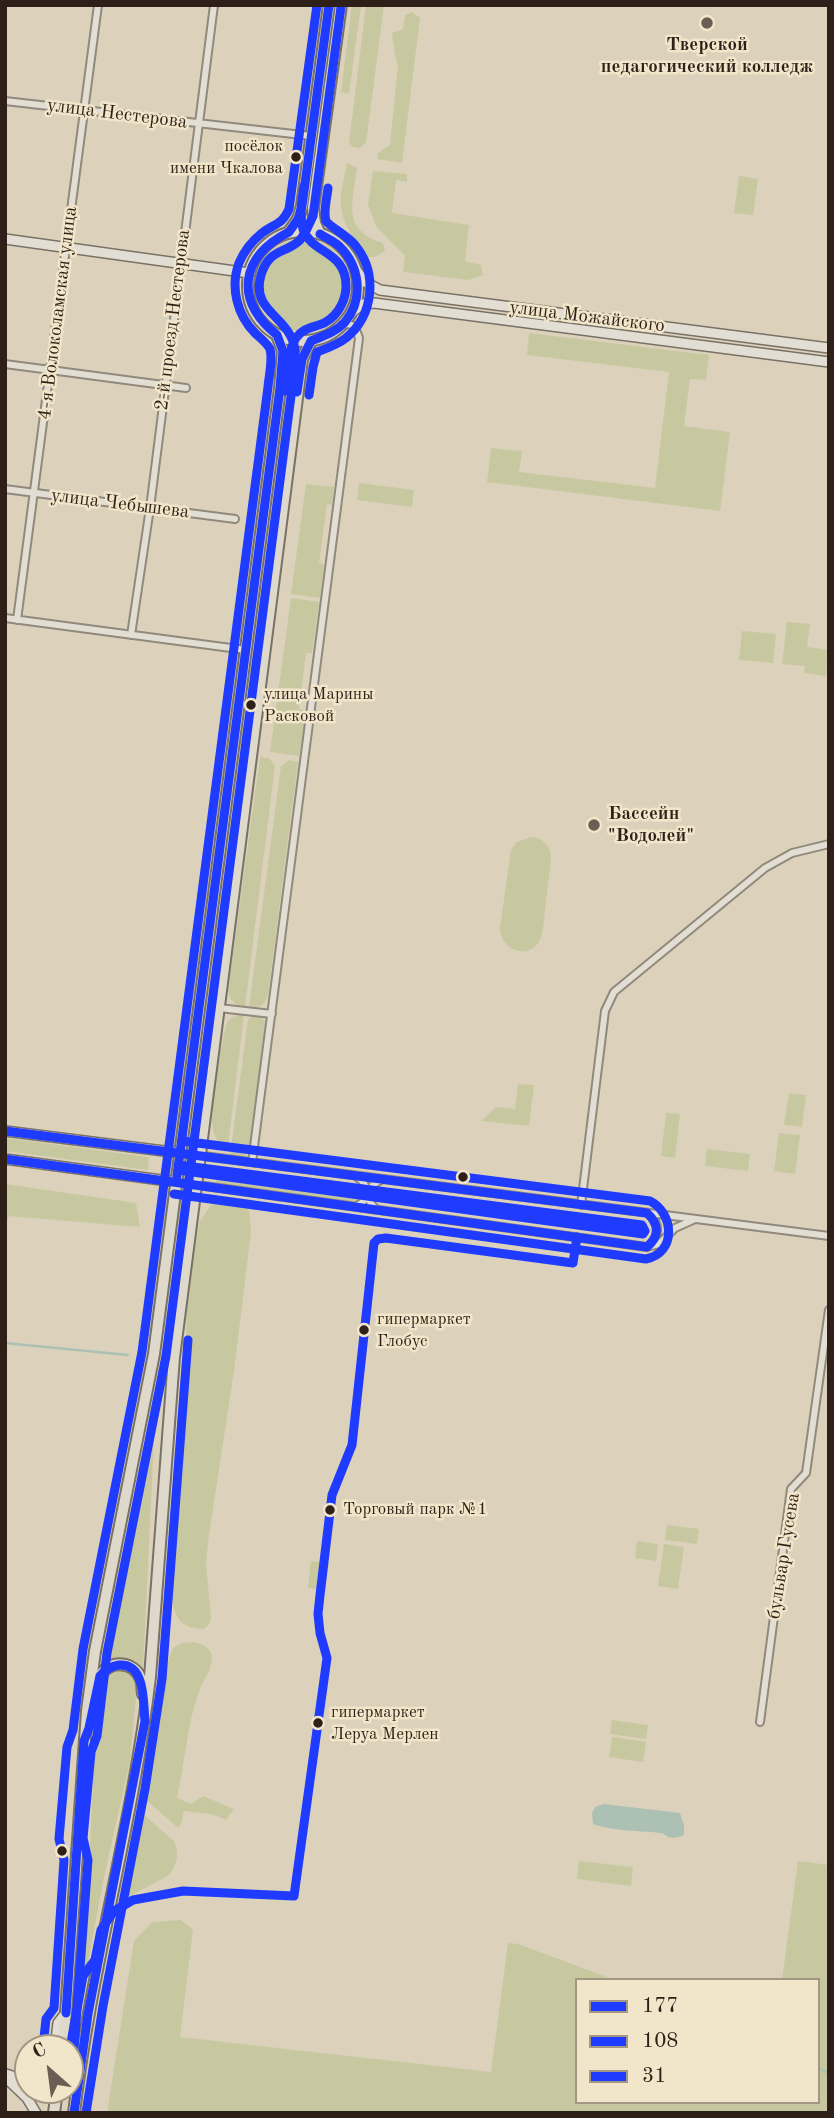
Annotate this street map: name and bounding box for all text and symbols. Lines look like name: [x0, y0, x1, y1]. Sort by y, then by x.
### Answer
marker: Тверской педагогический колледж: [699, 15, 715, 31]
place label: Тверской педагогический колледж: [601, 34, 813, 78]
street label: улица Нестерова: [45, 94, 189, 134]
place label: посёлок имени Чкалова: [170, 137, 283, 177]
marker: посёлок имени Чкалова: [289, 150, 303, 164]
street label: 4-я Волоколамская улица: [34, 205, 82, 421]
street label: 2-й проезд Нестерова: [151, 228, 195, 412]
street label: улица Можайского: [508, 296, 666, 338]
street label: улица Чебышева: [49, 484, 191, 524]
place label: улица Марины Расковой: [264, 685, 373, 725]
marker: улица Марины Расковой: [244, 698, 258, 712]
place label: Бассейн "Водолей": [608, 803, 694, 847]
marker: Бассейн "Водолей": [586, 817, 602, 833]
unlabelled marker: [456, 1170, 470, 1184]
place label: гипермаркет Глобус: [377, 1310, 471, 1350]
marker: гипермаркет Глобус: [357, 1323, 371, 1337]
street label: бульвар Гусева: [763, 1491, 805, 1621]
place label: Торговый парк №1: [343, 1500, 487, 1520]
marker: Торговый парк №1: [323, 1503, 337, 1517]
place label: гипермаркет Леруа Мерлен: [331, 1703, 439, 1743]
marker: гипермаркет Леруа Мерлен: [311, 1716, 325, 1730]
unlabelled marker: [55, 1844, 69, 1858]
legend: [575, 1978, 820, 2104]
text: 177: [642, 1996, 679, 2017]
text: 108: [642, 2031, 679, 2052]
north arrow: [14, 2034, 84, 2104]
text: С: [30, 2040, 50, 2063]
text: 31: [642, 2066, 666, 2087]

